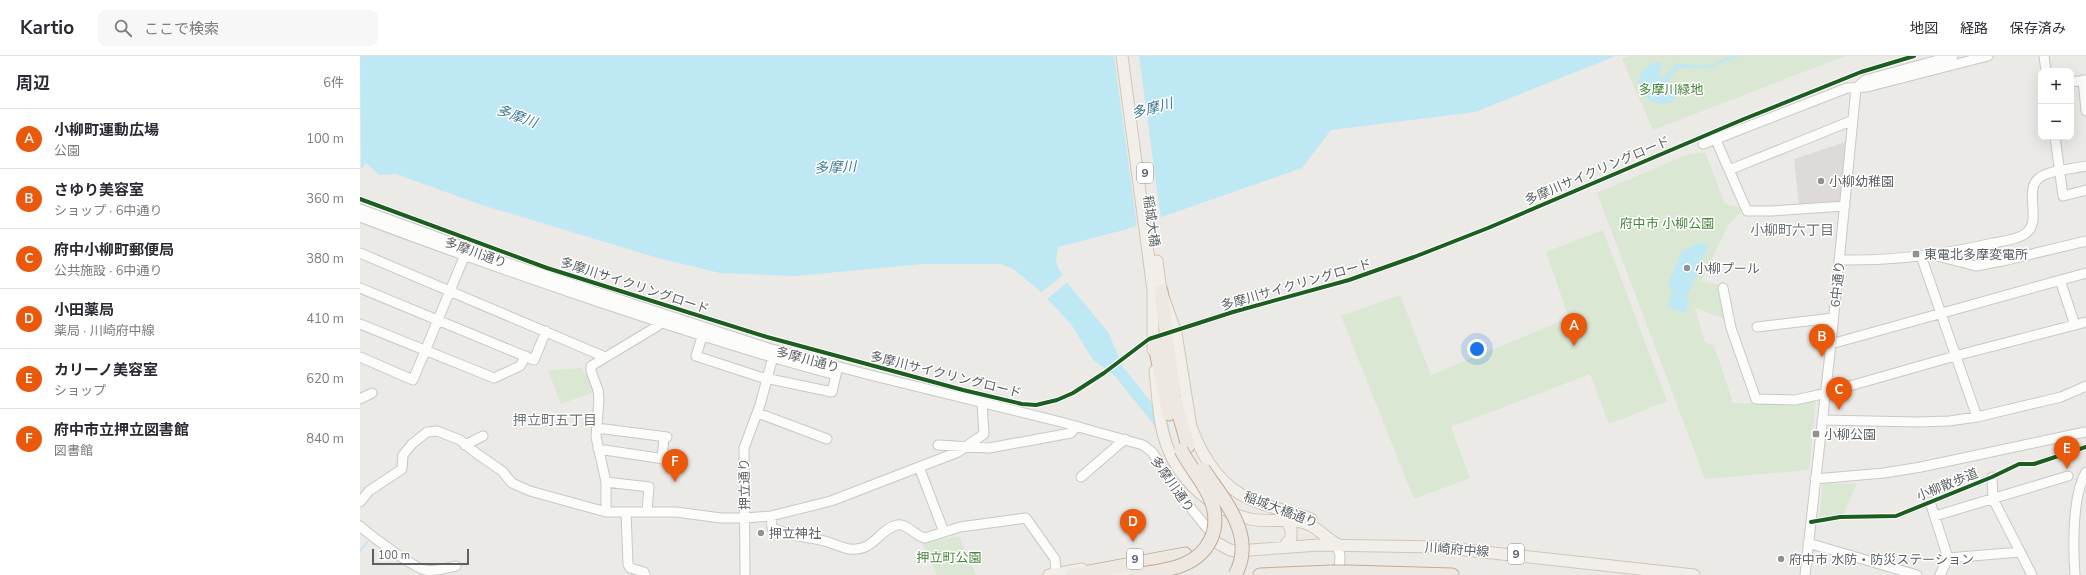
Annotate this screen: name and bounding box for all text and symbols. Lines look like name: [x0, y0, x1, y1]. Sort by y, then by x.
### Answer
search box: [98, 10, 378, 46]
text: Kartio: [20, 15, 74, 41]
icon: search: [112, 17, 134, 39]
text: ここで検索: [144, 19, 219, 39]
text: 地図: [1910, 19, 1938, 38]
text: 経路: [1960, 19, 1988, 38]
text: 保存済み: [2010, 19, 2066, 38]
map controls: [2038, 68, 2074, 140]
button: +: [2038, 68, 2074, 104]
text: 周辺: [16, 72, 50, 95]
text: 6件: [323, 74, 344, 92]
park label: 多摩川緑地: [1638, 81, 1704, 99]
water label: 多摩川: [1129, 93, 1177, 123]
water label: 多摩川: [494, 100, 542, 133]
button: −: [2038, 104, 2074, 140]
text: 小柳町運動広場: [54, 120, 159, 140]
text: A: [24, 130, 34, 148]
text: 100 m: [306, 130, 344, 148]
street label: 多摩川サイクリングロード: [1522, 132, 1673, 210]
text: 公園: [54, 142, 80, 160]
water label: 多摩川: [814, 157, 858, 178]
road number: 9: [1137, 163, 1153, 183]
place label: 小柳幼稚園: [1829, 173, 1894, 191]
marker: 小柳幼稚園: [1816, 176, 1826, 186]
text: さゆり美容室: [54, 180, 144, 200]
text: B: [25, 190, 33, 208]
text: 360 m: [306, 190, 344, 208]
street label: 稲城大橋: [1138, 194, 1164, 248]
text: ショップ · 6中通り: [54, 202, 162, 220]
park label: 府中市 小柳公園: [1620, 215, 1714, 233]
district label: 小柳町六丁目: [1750, 221, 1834, 240]
street label: 多摩川通り: [442, 233, 509, 273]
text: 府中小柳町郵便局: [54, 240, 174, 260]
place label: 東電北多摩変電所: [1924, 246, 2028, 264]
marker: 東電北多摩変電所: [1911, 249, 1921, 259]
text: C: [25, 250, 33, 268]
text: 380 m: [306, 250, 344, 268]
street label: 多摩川サイクリングロード: [558, 253, 712, 319]
street label: 多摩川サイクリングロード: [1219, 255, 1374, 315]
place label: 小柳プール: [1695, 260, 1760, 278]
street label: 6中通り: [1827, 260, 1849, 308]
text: 公共施設 · 6中通り: [54, 262, 162, 280]
marker: 小柳プール: [1682, 263, 1692, 273]
text: 小田薬局: [54, 300, 114, 320]
text: D: [24, 310, 34, 328]
text: 410 m: [306, 310, 344, 328]
pin: A: [1561, 313, 1587, 346]
text: 薬局 · 川崎府中線: [54, 322, 155, 340]
pin: B: [1809, 324, 1835, 357]
your location: [1467, 339, 1487, 359]
street label: 多摩川通り: [774, 343, 841, 377]
street label: 多摩川サイクリングロード: [868, 347, 1023, 403]
text: カリーノ美容室: [54, 360, 158, 380]
text: E: [25, 370, 33, 388]
text: 620 m: [306, 370, 344, 388]
pin: C: [1826, 377, 1852, 410]
text: ショップ: [54, 382, 106, 400]
district label: 押立町五丁目: [513, 411, 597, 430]
text: 府中市立押立図書館: [54, 420, 189, 440]
place label: 小柳公園: [1824, 426, 1876, 444]
marker: 小柳公園: [1811, 429, 1821, 439]
text: F: [25, 430, 33, 448]
text: 840 m: [306, 430, 344, 448]
pin: E: [2054, 436, 2080, 469]
text: 図書館: [54, 442, 93, 460]
pin: F: [662, 449, 688, 482]
street label: 多摩川通り: [1146, 453, 1198, 516]
street label: 押立通り: [736, 458, 754, 510]
street label: 小柳散歩道: [1914, 464, 1981, 505]
street label: 稲城大橋通り: [1241, 488, 1320, 532]
pin: D: [1120, 509, 1146, 542]
place label: 押立神社: [769, 525, 821, 543]
marker: 押立神社: [756, 528, 766, 538]
street label: 川崎府中線: [1424, 539, 1490, 561]
road number: 9: [1508, 544, 1524, 564]
scale bar: [372, 547, 469, 566]
text: 100 m: [378, 548, 410, 563]
park label: 押立町公園: [916, 549, 982, 567]
road number: 9: [1127, 549, 1143, 569]
place label: 府中市 水防・防災ステーション: [1789, 551, 1974, 569]
marker: 府中市 水防・防災ステーション: [1776, 554, 1786, 564]

